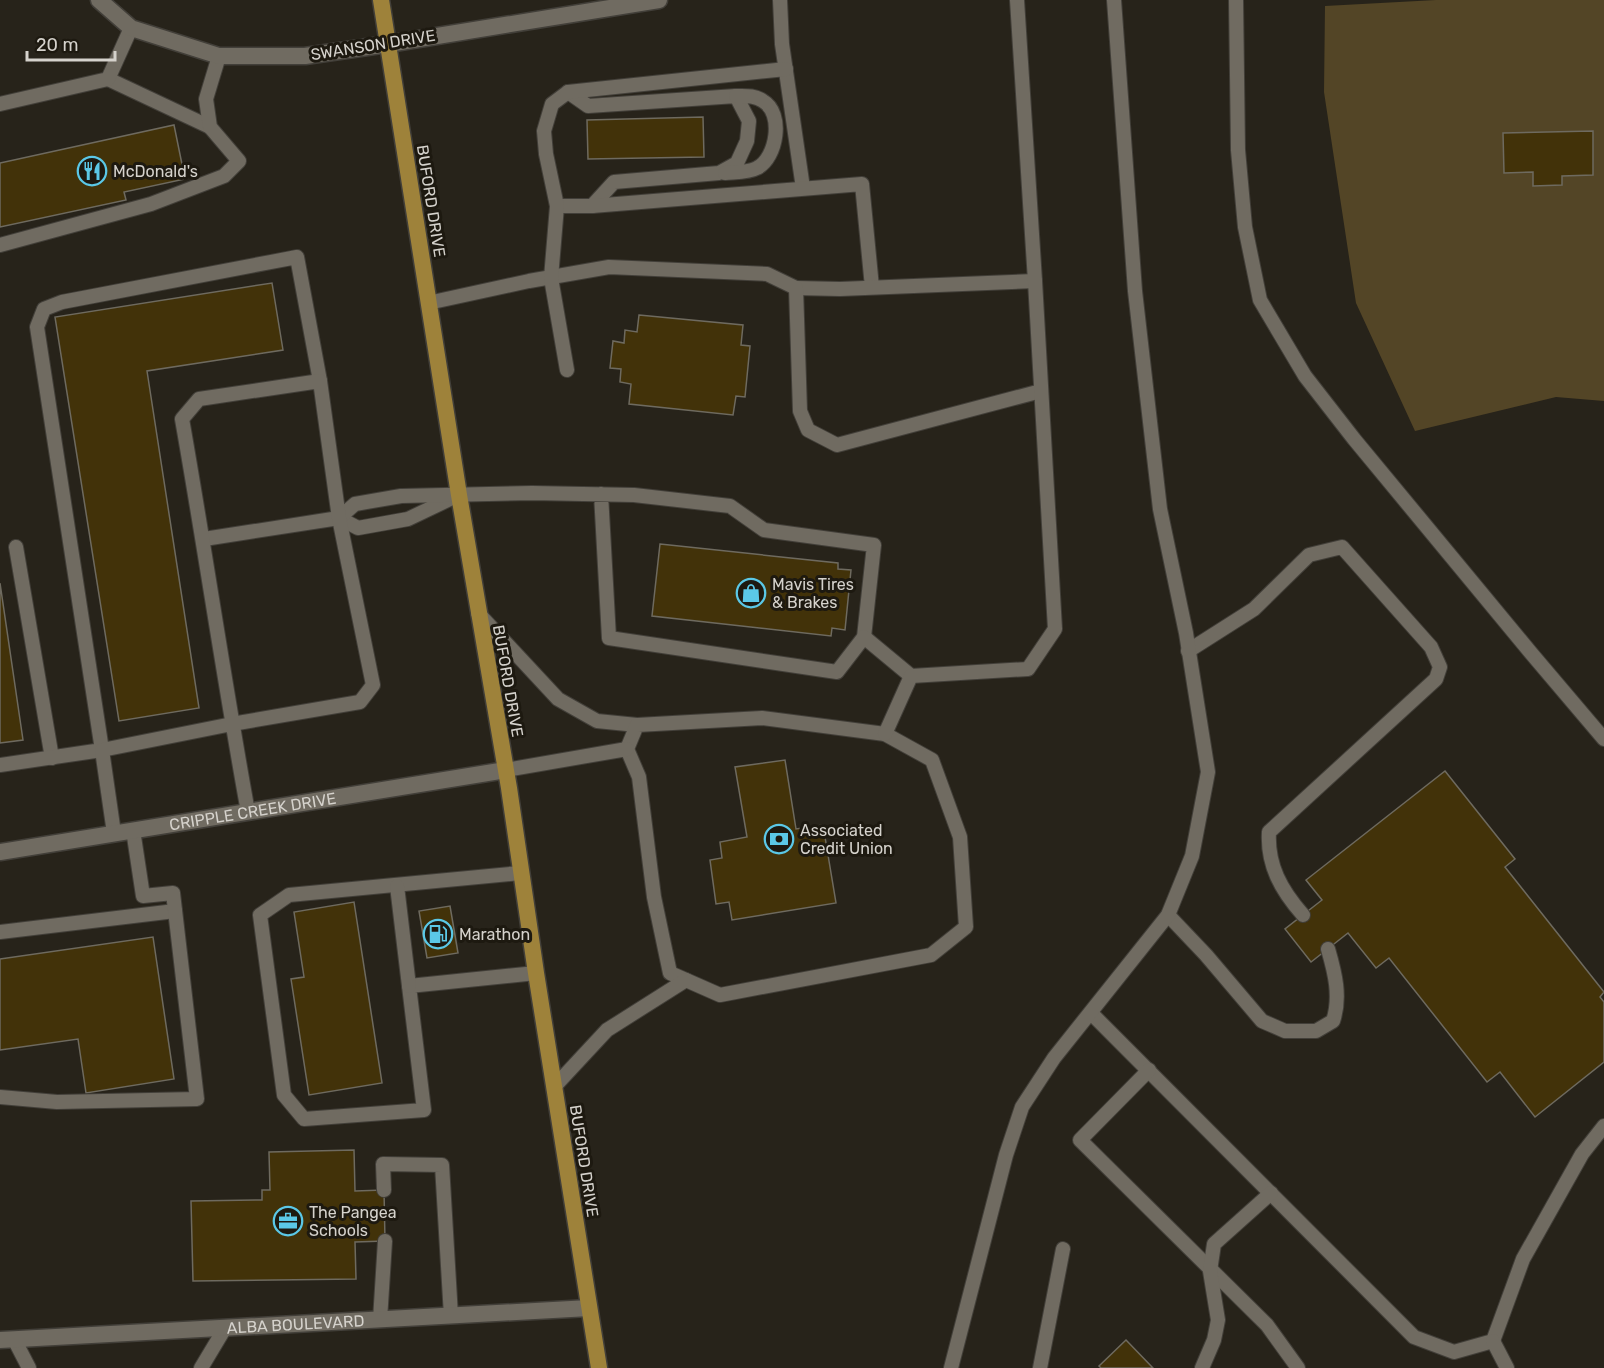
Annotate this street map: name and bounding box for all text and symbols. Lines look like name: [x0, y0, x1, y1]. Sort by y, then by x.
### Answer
scale bar: [27, 24, 116, 62]
street label: SWANSON DRIVE: [309, 26, 437, 64]
text: 20 m: [36, 34, 78, 56]
street label: BUFORD DRIVE: [413, 143, 449, 259]
restaurant icon: McDonald's: [76, 155, 108, 187]
place label: McDonald's: [113, 162, 198, 181]
place label: Mavis Tires & Brakes: [772, 575, 854, 612]
shop icon: Mavis Tires & Brakes: [735, 577, 767, 609]
street label: BUFORD DRIVE: [489, 623, 527, 739]
street label: CRIPPLE CREEK DRIVE: [168, 788, 338, 834]
place label: Associated Credit Union: [800, 821, 893, 858]
bank icon: Associated Credit Union: [763, 823, 795, 855]
fuel station icon: Marathon: [422, 918, 454, 950]
place label: Marathon: [459, 925, 530, 944]
street label: BUFORD DRIVE: [566, 1103, 602, 1219]
place label: The Pangea Schools: [309, 1203, 397, 1240]
office icon: The Pangea Schools: [272, 1205, 304, 1237]
street label: ALBA BOULEVARD: [226, 1311, 365, 1337]

